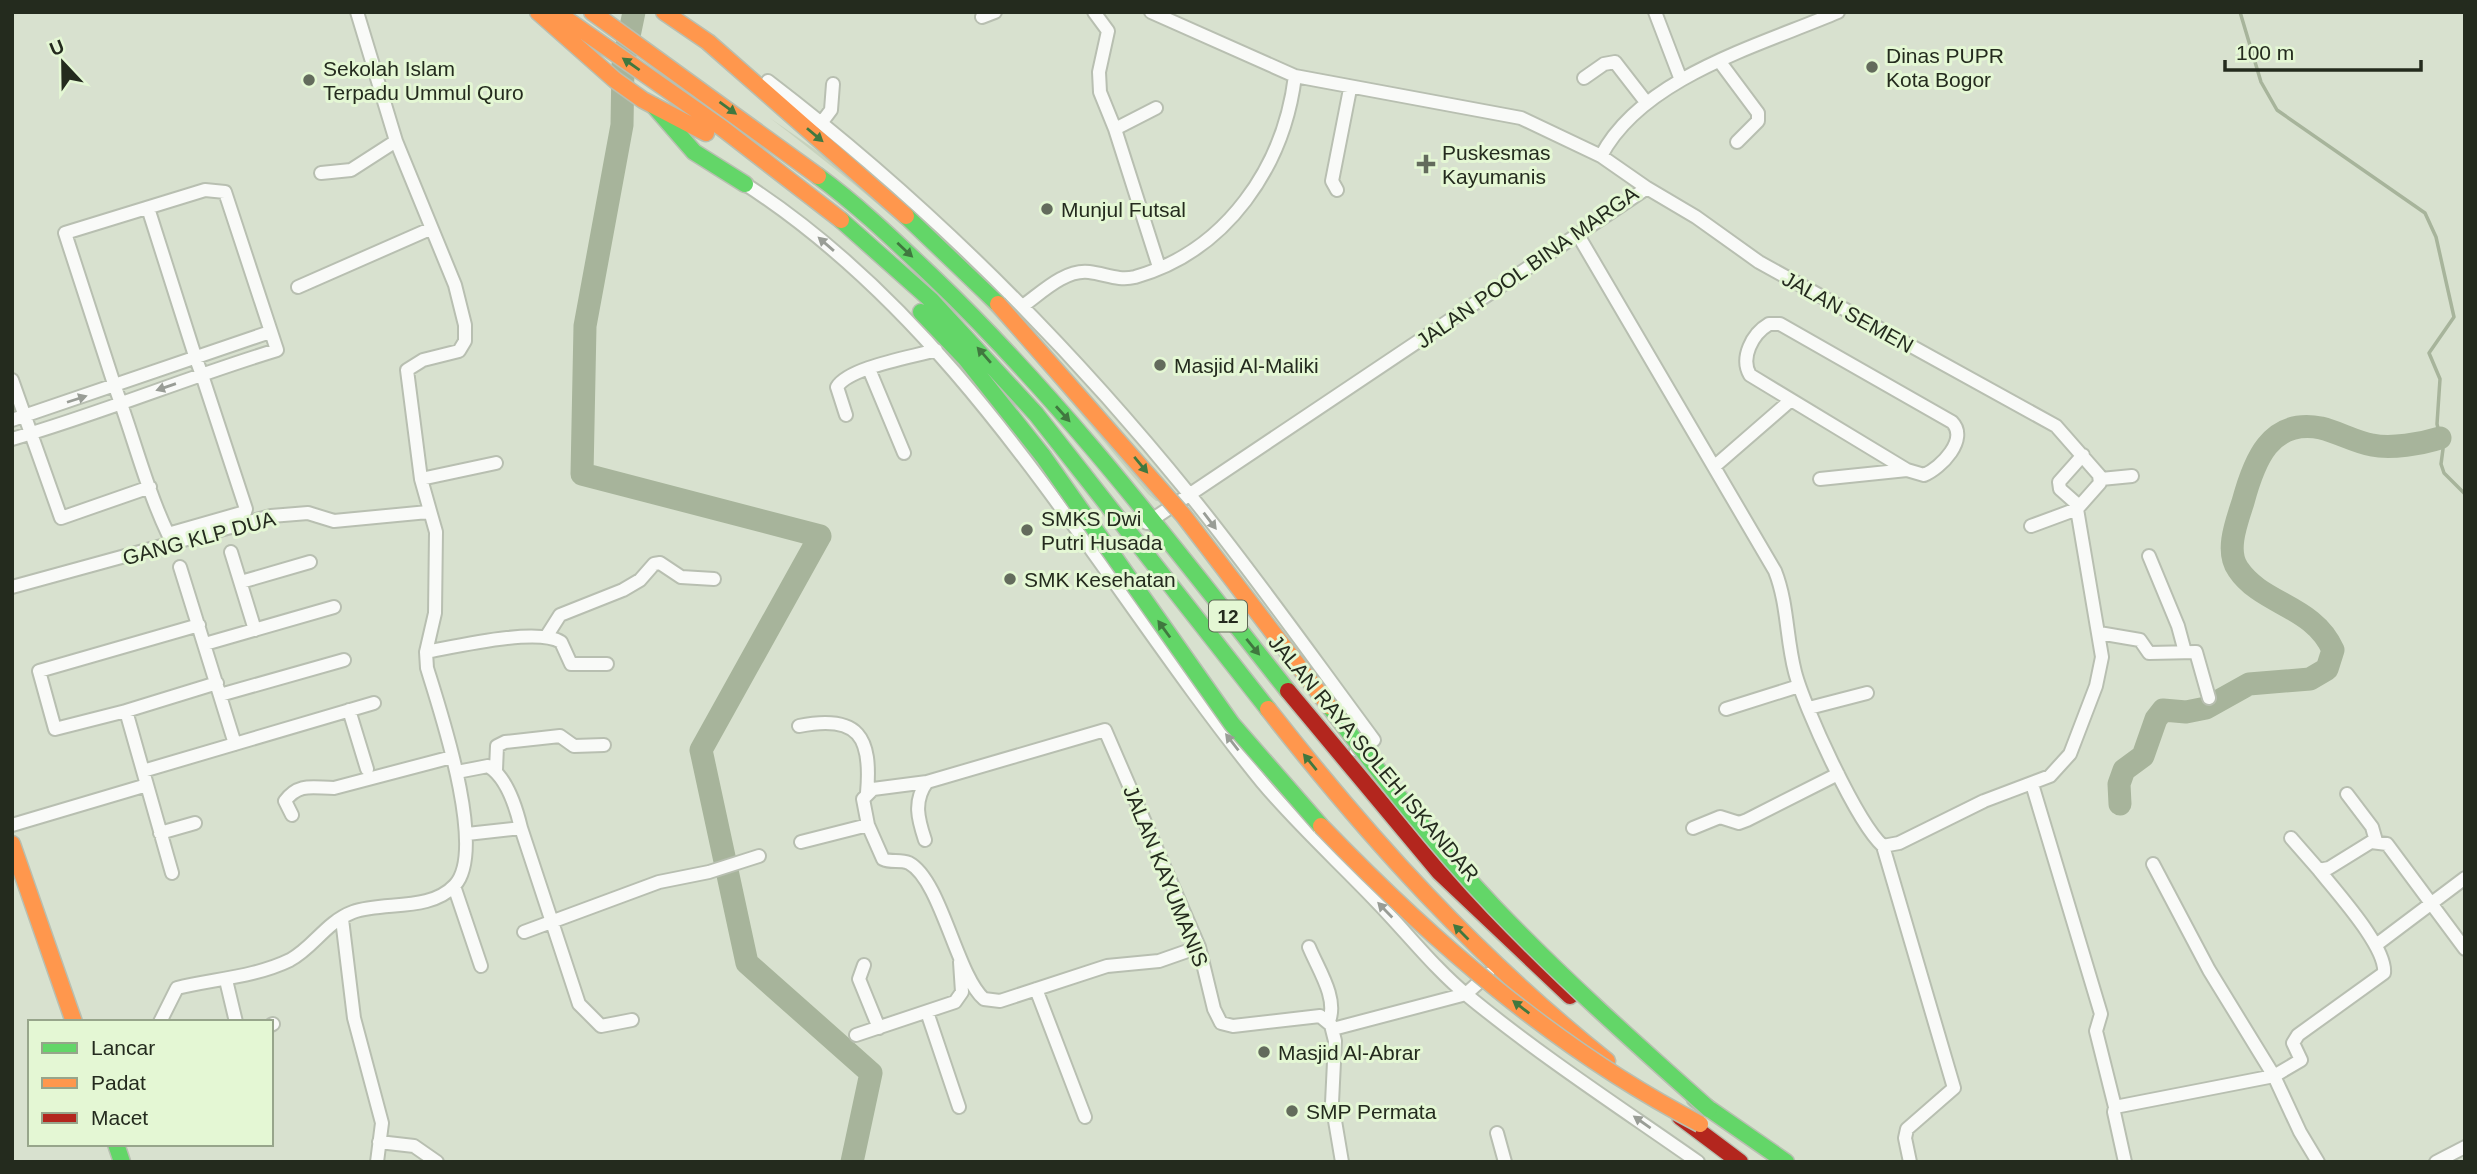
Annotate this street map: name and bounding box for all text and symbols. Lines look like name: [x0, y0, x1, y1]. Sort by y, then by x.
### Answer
north arrow: [28, 28, 98, 98]
scale bar: [2225, 28, 2421, 72]
text: U: [47, 35, 67, 60]
text: 100 m: [2236, 41, 2294, 64]
place label: Dinas PUPR Kota Bogor: [1886, 44, 2004, 91]
place label: Sekolah Islam Terpadu Ummul Quro: [323, 57, 524, 104]
one-way arrow: [622, 57, 640, 71]
marker: Dinas PUPR Kota Bogor: [1864, 59, 1880, 75]
marker: Sekolah Islam Terpadu Ummul Quro: [301, 72, 317, 88]
one-way arrow: [719, 101, 737, 115]
one-way arrow: [805, 128, 823, 143]
place label: Puskesmas Kayumanis: [1442, 141, 1551, 188]
marker: Puskesmas Kayumanis: [1416, 154, 1436, 174]
street label: JALAN POOL BINA MARGA: [1412, 181, 1642, 353]
place label: Munjul Futsal: [1061, 198, 1186, 221]
marker: Munjul Futsal: [1039, 201, 1055, 217]
one-way arrow: [817, 237, 834, 252]
one-way arrow: [896, 242, 914, 258]
street label: JALAN SEMEN: [1779, 267, 1917, 357]
one-way arrow: [976, 346, 992, 364]
place label: Masjid Al-Maliki: [1174, 354, 1319, 377]
marker: Masjid Al-Maliki: [1152, 357, 1168, 373]
one-way arrow: [155, 382, 176, 393]
one-way arrow: [67, 393, 88, 404]
one-way arrow: [1055, 405, 1070, 422]
one-way arrow: [1133, 456, 1148, 473]
street label: GANG KLP DUA: [120, 507, 278, 569]
place label: SMKS Dwi Putri Husada: [1041, 507, 1163, 554]
one-way arrow: [1203, 512, 1217, 531]
marker: SMKS Dwi Putri Husada: [1019, 522, 1035, 538]
place label: SMK Kesehatan: [1024, 568, 1176, 591]
marker: SMK Kesehatan: [1002, 571, 1018, 587]
road number: 12: [1209, 600, 1247, 632]
one-way arrow: [1158, 620, 1172, 638]
street label: JALAN RAYA SOLEH ISKANDAR: [1264, 630, 1484, 886]
one-way arrow: [1245, 638, 1259, 656]
one-way arrow: [1225, 733, 1239, 751]
one-way arrow: [1303, 753, 1318, 771]
street label: JALAN KAYUMANIS: [1119, 782, 1213, 970]
one-way arrow: [1377, 902, 1393, 919]
one-way arrow: [1452, 924, 1469, 941]
one-way arrow: [1512, 999, 1530, 1014]
legend: [28, 1020, 273, 1146]
text: Lancar: [91, 1036, 155, 1059]
place label: Masjid Al-Abrar: [1278, 1041, 1420, 1064]
marker: Masjid Al-Abrar: [1256, 1044, 1272, 1060]
text: Padat: [91, 1071, 146, 1094]
place label: SMP Permata: [1306, 1100, 1437, 1123]
marker: SMP Permata: [1284, 1103, 1300, 1119]
text: Macet: [91, 1106, 148, 1129]
one-way arrow: [1633, 1115, 1651, 1129]

